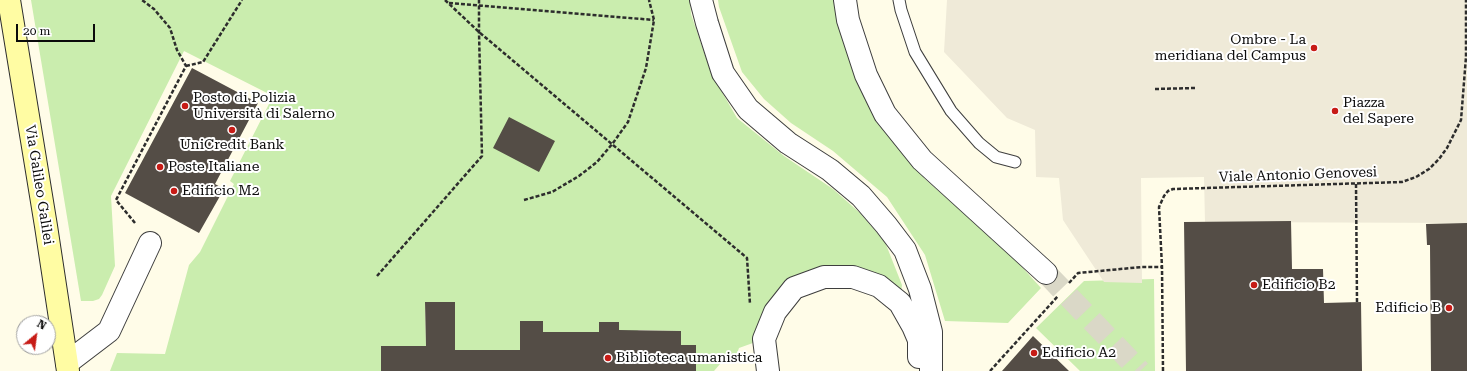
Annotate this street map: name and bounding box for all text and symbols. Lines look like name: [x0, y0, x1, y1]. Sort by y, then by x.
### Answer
scale bar: [18, 16, 97, 42]
text: 20 m: [23, 24, 50, 38]
place label: Ombre - La meridiana del Campus: [1155, 32, 1306, 64]
marker: Ombre - La meridiana del Campus: [1309, 43, 1319, 53]
place label: Posto di Polizia Università di Salerno: [193, 90, 335, 122]
place label: Piazza del Sapere: [1343, 95, 1414, 128]
marker: Posto di Polizia Università di Salerno: [180, 101, 190, 111]
marker: Piazza del Sapere: [1330, 106, 1340, 116]
street label: Via Galileo Galilei: [21, 124, 57, 246]
marker: UniCredit Bank: [227, 125, 237, 135]
place label: UniCredit Bank: [180, 137, 284, 153]
place label: Poste Italiane: [168, 159, 259, 175]
marker: Poste Italiane: [155, 162, 165, 172]
street label: Viale Antonio Genovesi: [1219, 164, 1377, 186]
place label: Edificio M2: [182, 183, 260, 199]
marker: Edificio M2: [169, 186, 179, 196]
place label: Edificio B2: [1262, 277, 1336, 293]
marker: Edificio B2: [1249, 280, 1259, 290]
place label: Edificio B: [1375, 300, 1441, 316]
marker: Edificio B: [1444, 303, 1454, 313]
north arrow: [16, 315, 56, 355]
text: N: [35, 317, 48, 333]
place label: Edificio A2: [1042, 345, 1116, 361]
marker: Edificio A2: [1029, 348, 1039, 358]
place label: Biblioteca umanistica: [616, 350, 762, 366]
marker: Biblioteca umanistica: [603, 353, 613, 363]

